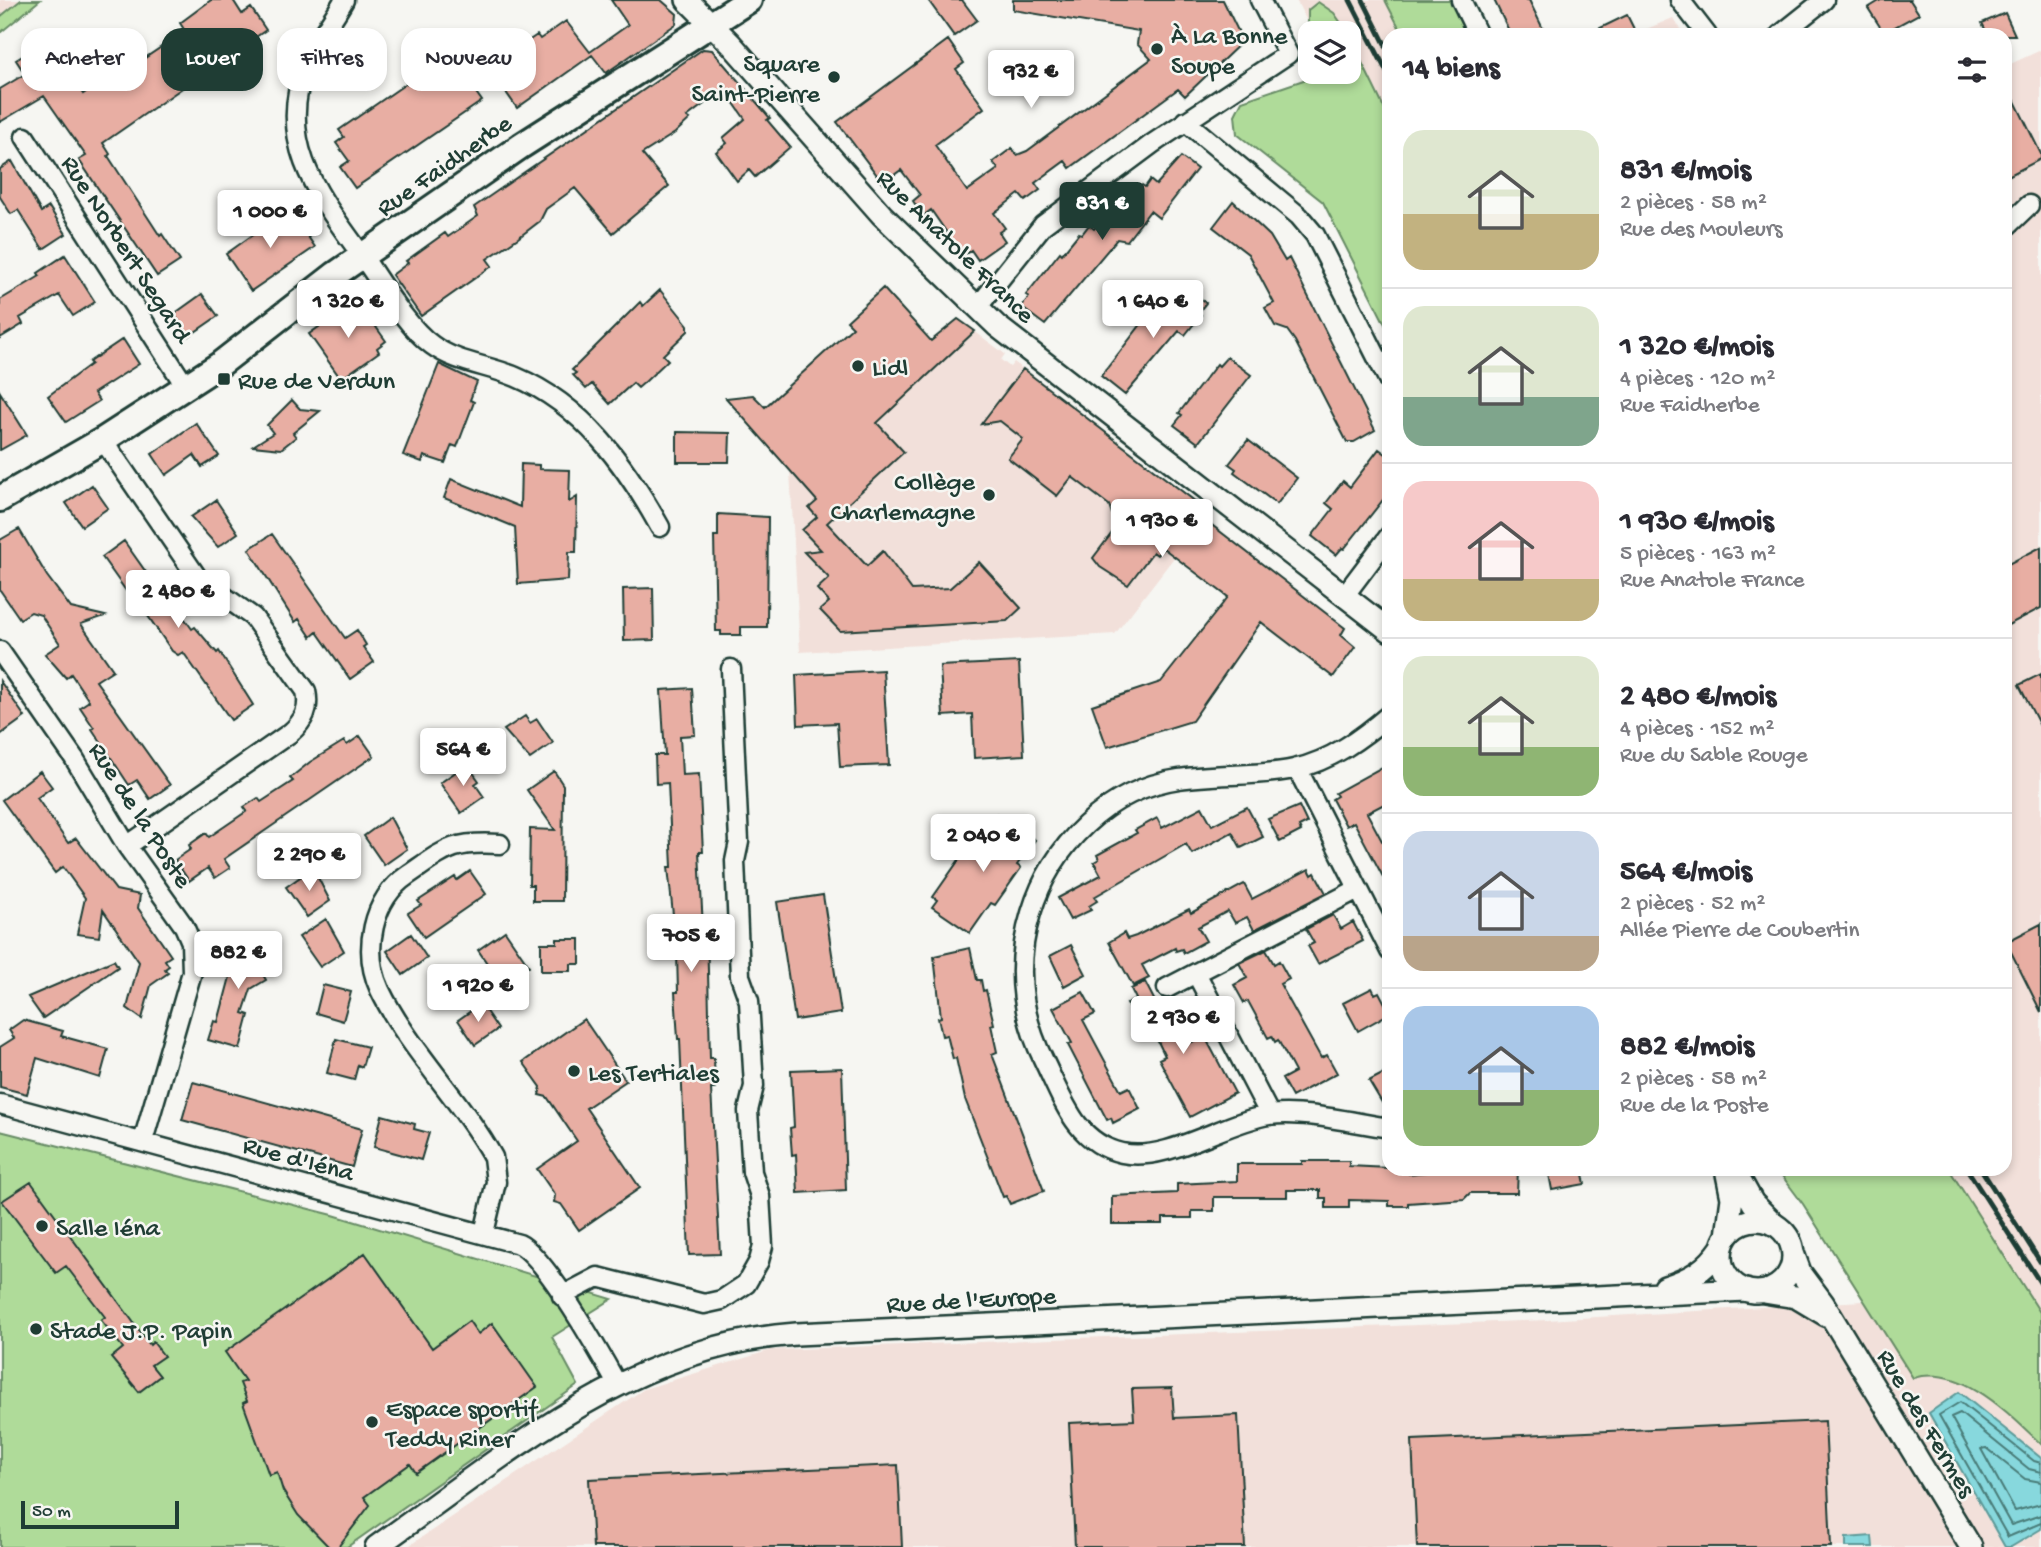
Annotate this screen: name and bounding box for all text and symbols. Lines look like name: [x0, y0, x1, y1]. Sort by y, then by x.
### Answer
map controls: [1298, 21, 1361, 84]
button: layers: [1298, 21, 1361, 84]
place label: À La Bonne Soupe: [1171, 23, 1288, 84]
chip: Acheter: [21, 28, 147, 91]
chip: Louer: [161, 28, 263, 91]
chip: Filtres: [277, 28, 387, 91]
chip: Nouveau: [401, 28, 536, 91]
marker: À La Bonne Soupe: [1149, 41, 1165, 57]
pin: 932 €: [982, 50, 1080, 110]
place label: Square Saint-Pierre: [692, 51, 821, 112]
icon: filters: [1953, 51, 1991, 89]
text: 14 biens: [1403, 53, 1500, 88]
text: 932 €: [1004, 59, 1058, 86]
marker: Square Saint-Pierre: [826, 69, 842, 85]
street label: Rue Faidherbe: [372, 109, 520, 226]
street label: Rue Norbert Segard: [52, 151, 197, 352]
text: 831 €/mois: [1620, 155, 1751, 190]
icon: home: [1459, 158, 1543, 242]
street label: Rue Anatole France: [868, 165, 1040, 332]
pin: 831 €: [1053, 182, 1151, 242]
pin: 1 000 €: [205, 190, 335, 250]
text: 2 pièces · 58 m²: [1620, 190, 1767, 217]
text: 831 €: [1076, 191, 1128, 218]
text: 1 000 €: [233, 199, 307, 226]
text: Rue des Mouleurs: [1620, 217, 1782, 244]
pin: 1 320 €: [283, 280, 413, 340]
pin: 1 640 €: [1088, 280, 1218, 340]
text: 1 320 €: [313, 289, 383, 316]
text: 1 640 €: [1118, 289, 1188, 316]
text: 1 320 €/mois: [1620, 331, 1773, 366]
icon: home: [1459, 334, 1543, 418]
place label: Lidl: [872, 355, 908, 386]
marker: Lidl: [850, 358, 866, 374]
text: 4 pièces · 120 m²: [1620, 366, 1775, 393]
place label: Rue de Verdun: [238, 368, 396, 399]
marker: Rue de Verdun: [216, 371, 232, 387]
text: Rue Faidherbe: [1620, 393, 1760, 420]
place label: Collège Charlemagne: [831, 469, 976, 530]
marker: Collège Charlemagne: [981, 487, 997, 503]
pin: 1 930 €: [1097, 500, 1227, 559]
text: 1 930 €/mois: [1620, 506, 1773, 541]
text: 1 930 €: [1127, 508, 1197, 535]
icon: home: [1459, 509, 1543, 593]
text: 5 pièces · 163 m²: [1620, 541, 1776, 568]
text: Rue Anatole France: [1620, 568, 1804, 595]
pin: 2 480 €: [113, 570, 243, 630]
text: 2 480 €: [142, 579, 214, 606]
text: 2 480 €/mois: [1620, 681, 1776, 716]
icon: home: [1459, 684, 1543, 768]
text: 4 pièces · 152 m²: [1620, 716, 1774, 743]
pin: 564 €: [414, 728, 512, 788]
text: 564 €: [436, 737, 490, 764]
street label: Rue de la Poste: [79, 738, 197, 896]
text: Rue du Sable Rouge: [1620, 743, 1808, 770]
pin: 2 040 €: [918, 814, 1048, 874]
text: 2 040 €: [947, 823, 1019, 850]
pin: 2 290 €: [244, 834, 374, 893]
text: 2 290 €: [273, 842, 345, 869]
text: 564 €/mois: [1620, 856, 1752, 891]
icon: home: [1459, 859, 1543, 943]
text: 2 pièces · 52 m²: [1620, 891, 1765, 918]
pin: 705 €: [642, 914, 740, 974]
text: Allée Pierre de Coubertin: [1620, 918, 1859, 945]
text: 705 €: [663, 923, 719, 950]
pin: 882 €: [189, 932, 287, 991]
text: 882 €: [210, 940, 266, 967]
pin: 1 920 €: [413, 964, 543, 1024]
text: 1 920 €: [443, 973, 513, 1000]
pin: 2 930 €: [1118, 996, 1248, 1056]
text: 2 930 €: [1147, 1005, 1219, 1032]
text: 882 €/mois: [1620, 1031, 1754, 1066]
icon: home: [1459, 1034, 1543, 1118]
place label: Les Tertiales: [588, 1060, 720, 1091]
marker: Les Tertiales: [566, 1063, 582, 1079]
text: 2 pièces · 58 m²: [1620, 1066, 1767, 1093]
text: Rue de la Poste: [1620, 1093, 1769, 1120]
street label: Rue d'Iéna: [239, 1132, 358, 1191]
place label: Salle Iéna: [56, 1215, 162, 1246]
marker: Salle Iéna: [34, 1218, 50, 1234]
street label: Rue de l'Europe: [886, 1283, 1057, 1322]
place label: Stade J.P. Papin: [50, 1318, 233, 1349]
marker: Stade J.P. Papin: [28, 1321, 44, 1337]
street label: Rue des Fermes: [1868, 1345, 1981, 1505]
place label: Espace sportif Teddy Riner: [384, 1396, 539, 1457]
marker: Espace sportif Teddy Riner: [364, 1414, 380, 1430]
scale bar: [21, 1498, 178, 1530]
text: 50 m: [32, 1501, 71, 1524]

